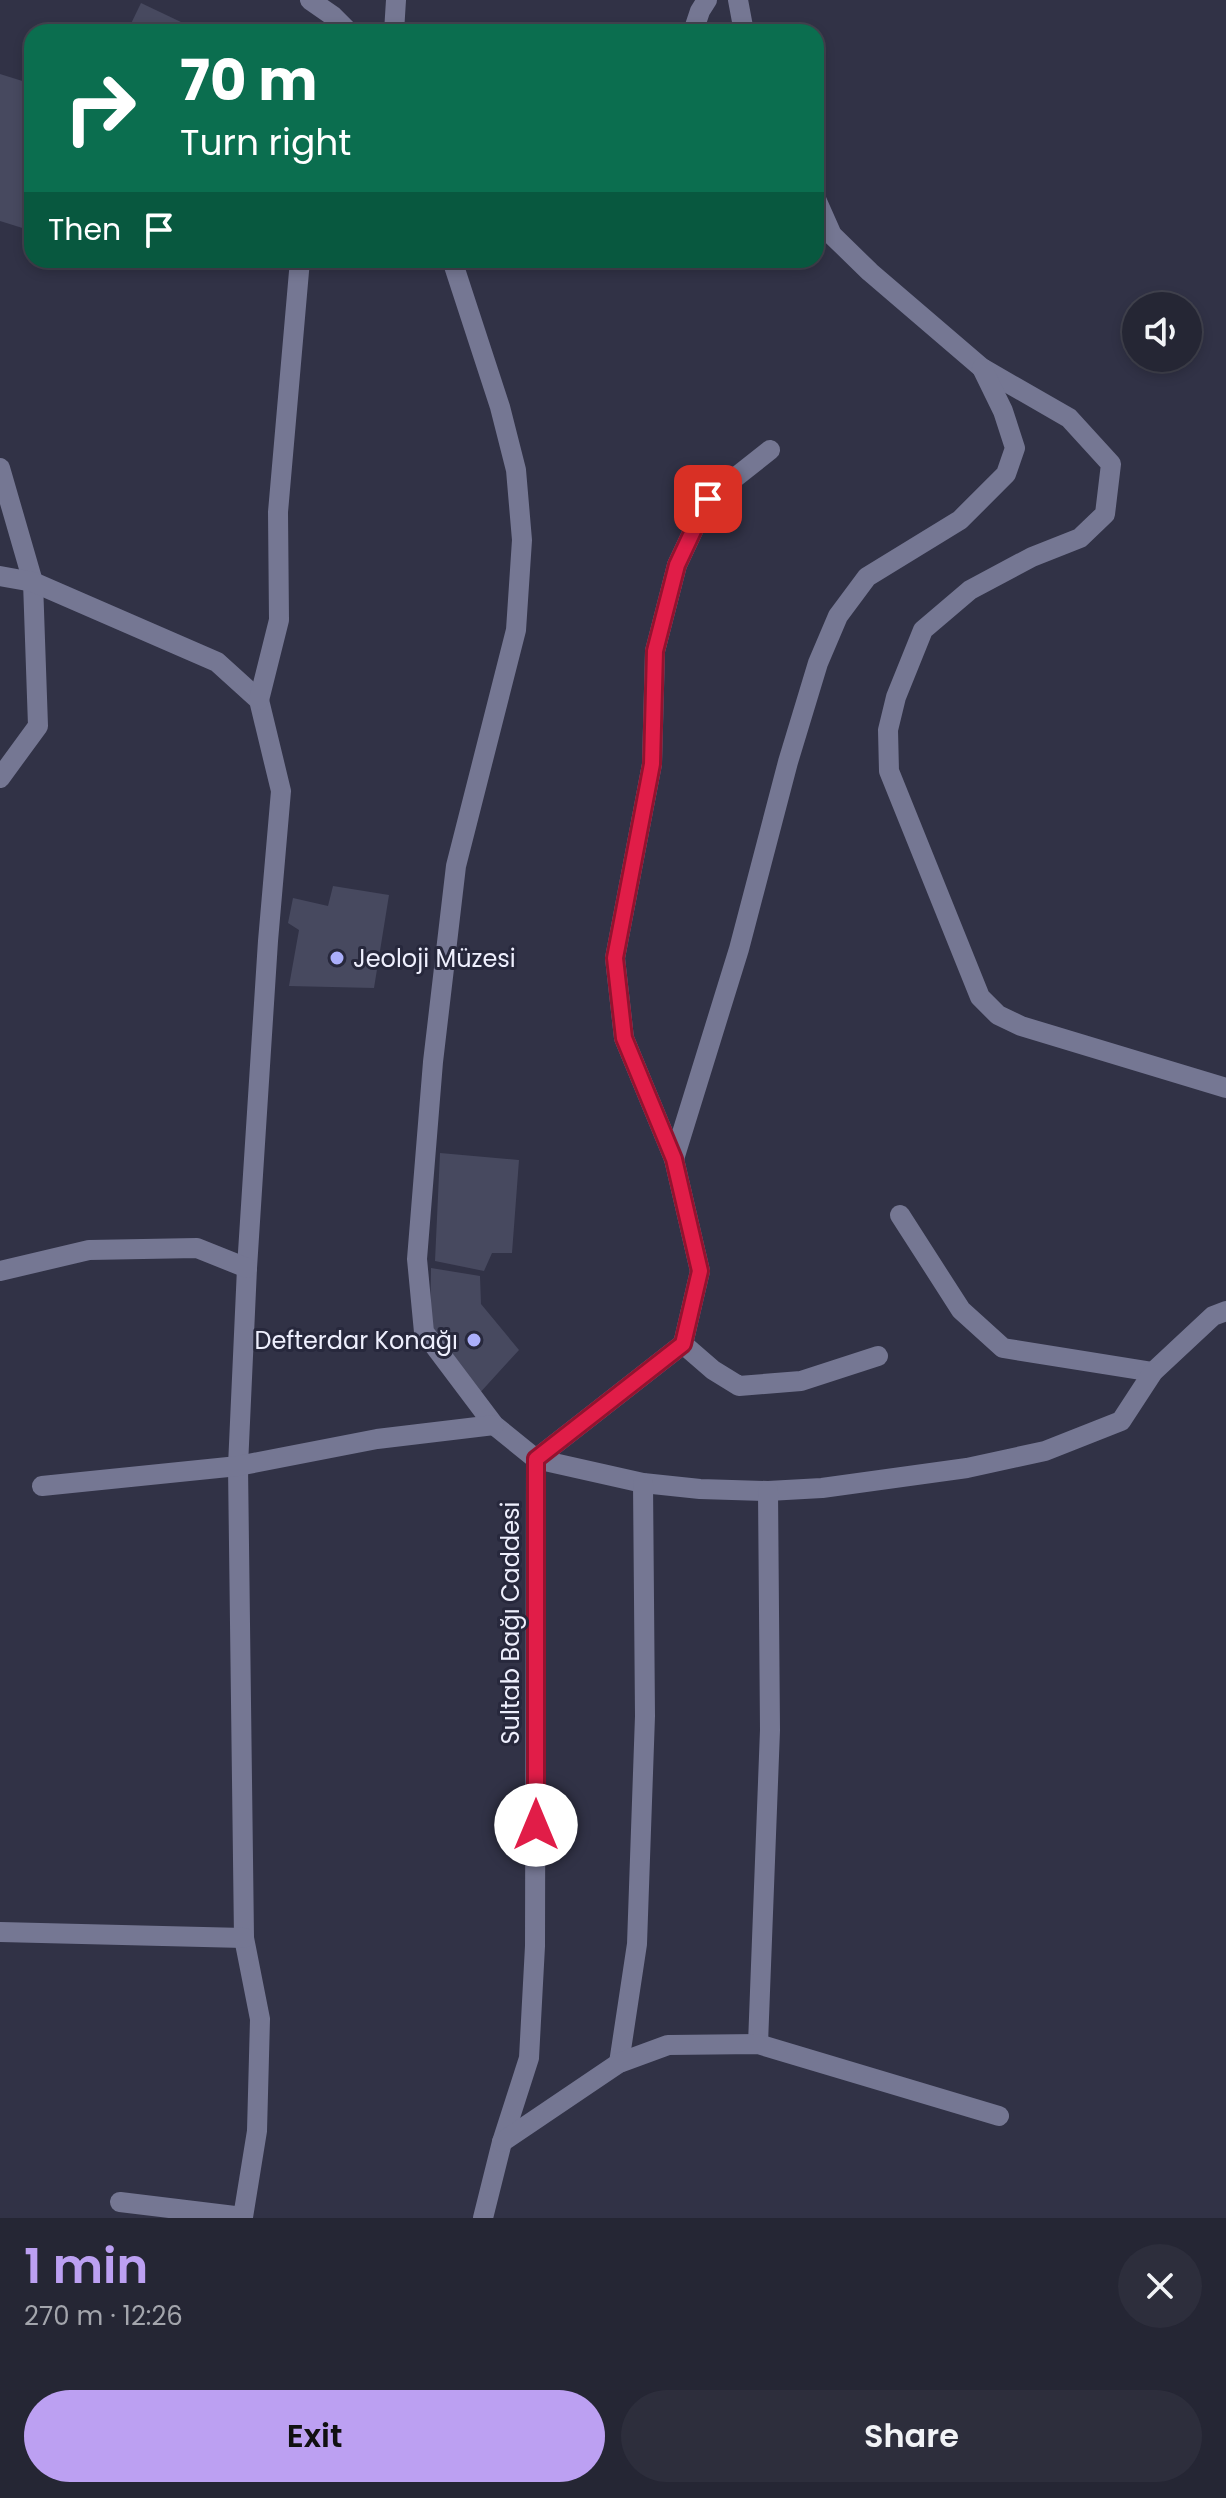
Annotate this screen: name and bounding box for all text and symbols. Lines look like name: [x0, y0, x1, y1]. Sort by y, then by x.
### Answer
text: 70 m: [180, 41, 318, 120]
icon: right: [48, 56, 152, 160]
text: Turn right: [180, 117, 351, 168]
text: Then: [48, 208, 121, 251]
icon: arrive: [137, 208, 181, 252]
map controls: [1122, 292, 1202, 372]
button: sound: [1122, 292, 1202, 372]
pin: [674, 465, 742, 533]
icon: arrive: [686, 477, 730, 521]
place label: Jeoloji Müzesi: [353, 942, 516, 975]
marker: Jeoloji Müzesi: [328, 949, 346, 967]
place label: Defterdar Konağı: [254, 1324, 458, 1357]
marker: Defterdar Konağı: [465, 1331, 483, 1349]
street label: Sultab Bağı Caddesi: [494, 1502, 527, 1744]
position arrow: [494, 1783, 578, 1867]
text: 1 min: [24, 2233, 148, 2300]
button: close: [1118, 2244, 1202, 2328]
text: 270 m · 12:26: [24, 2298, 183, 2334]
button: Exit: [24, 2390, 605, 2482]
button: Share: [621, 2390, 1202, 2482]

